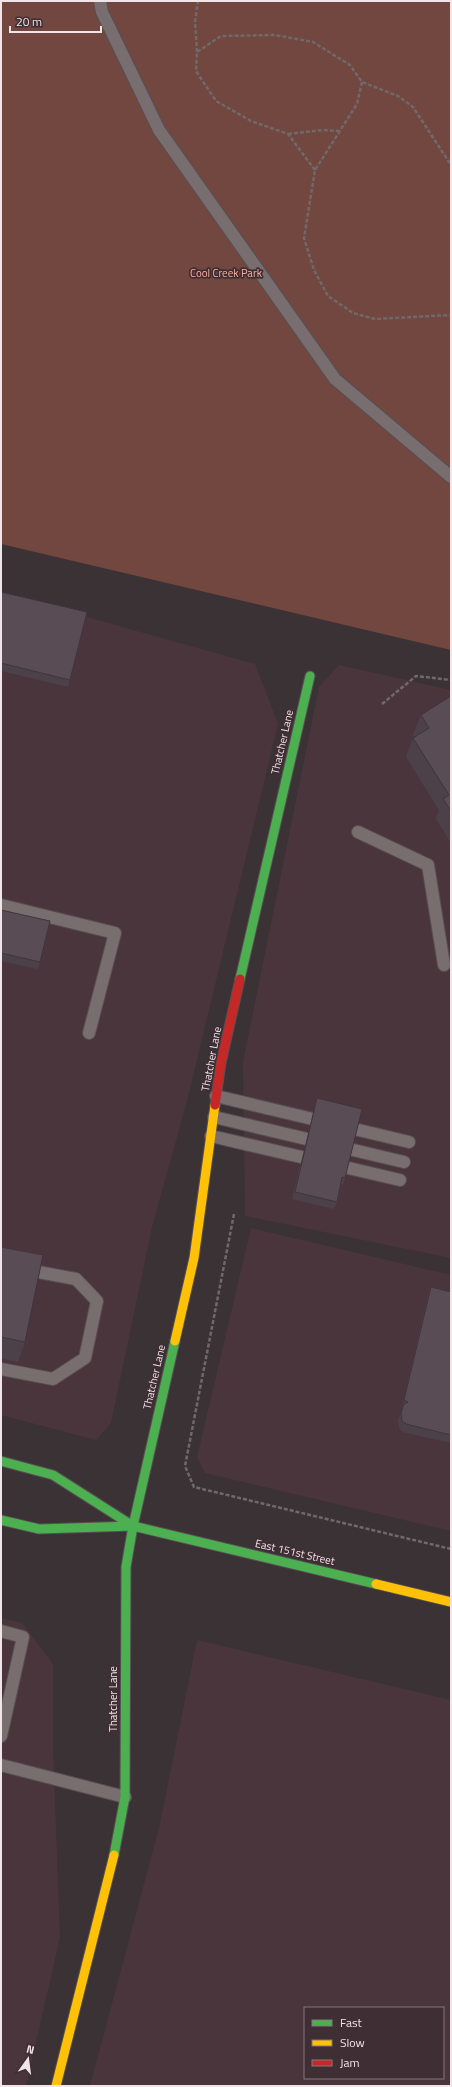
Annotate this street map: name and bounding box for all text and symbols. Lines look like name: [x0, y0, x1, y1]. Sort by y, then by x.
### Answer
scale bar: [10, 8, 101, 34]
text: 20 m: [16, 12, 42, 31]
park label: Cool Creek Park: [190, 265, 263, 281]
street label: Thatcher Lane: [267, 708, 297, 776]
street label: Thatcher Lane: [197, 1025, 225, 1093]
street label: Thatcher Lane: [139, 1343, 169, 1411]
street label: East 151st Street: [254, 1535, 337, 1569]
street label: Thatcher Lane: [105, 1666, 121, 1732]
legend: [304, 2007, 444, 2079]
text: Fast: [340, 2013, 363, 2032]
text: Slow: [340, 2033, 365, 2052]
north arrow: [8, 2039, 48, 2079]
text: N: [25, 2041, 36, 2058]
text: Jam: [340, 2053, 360, 2072]

